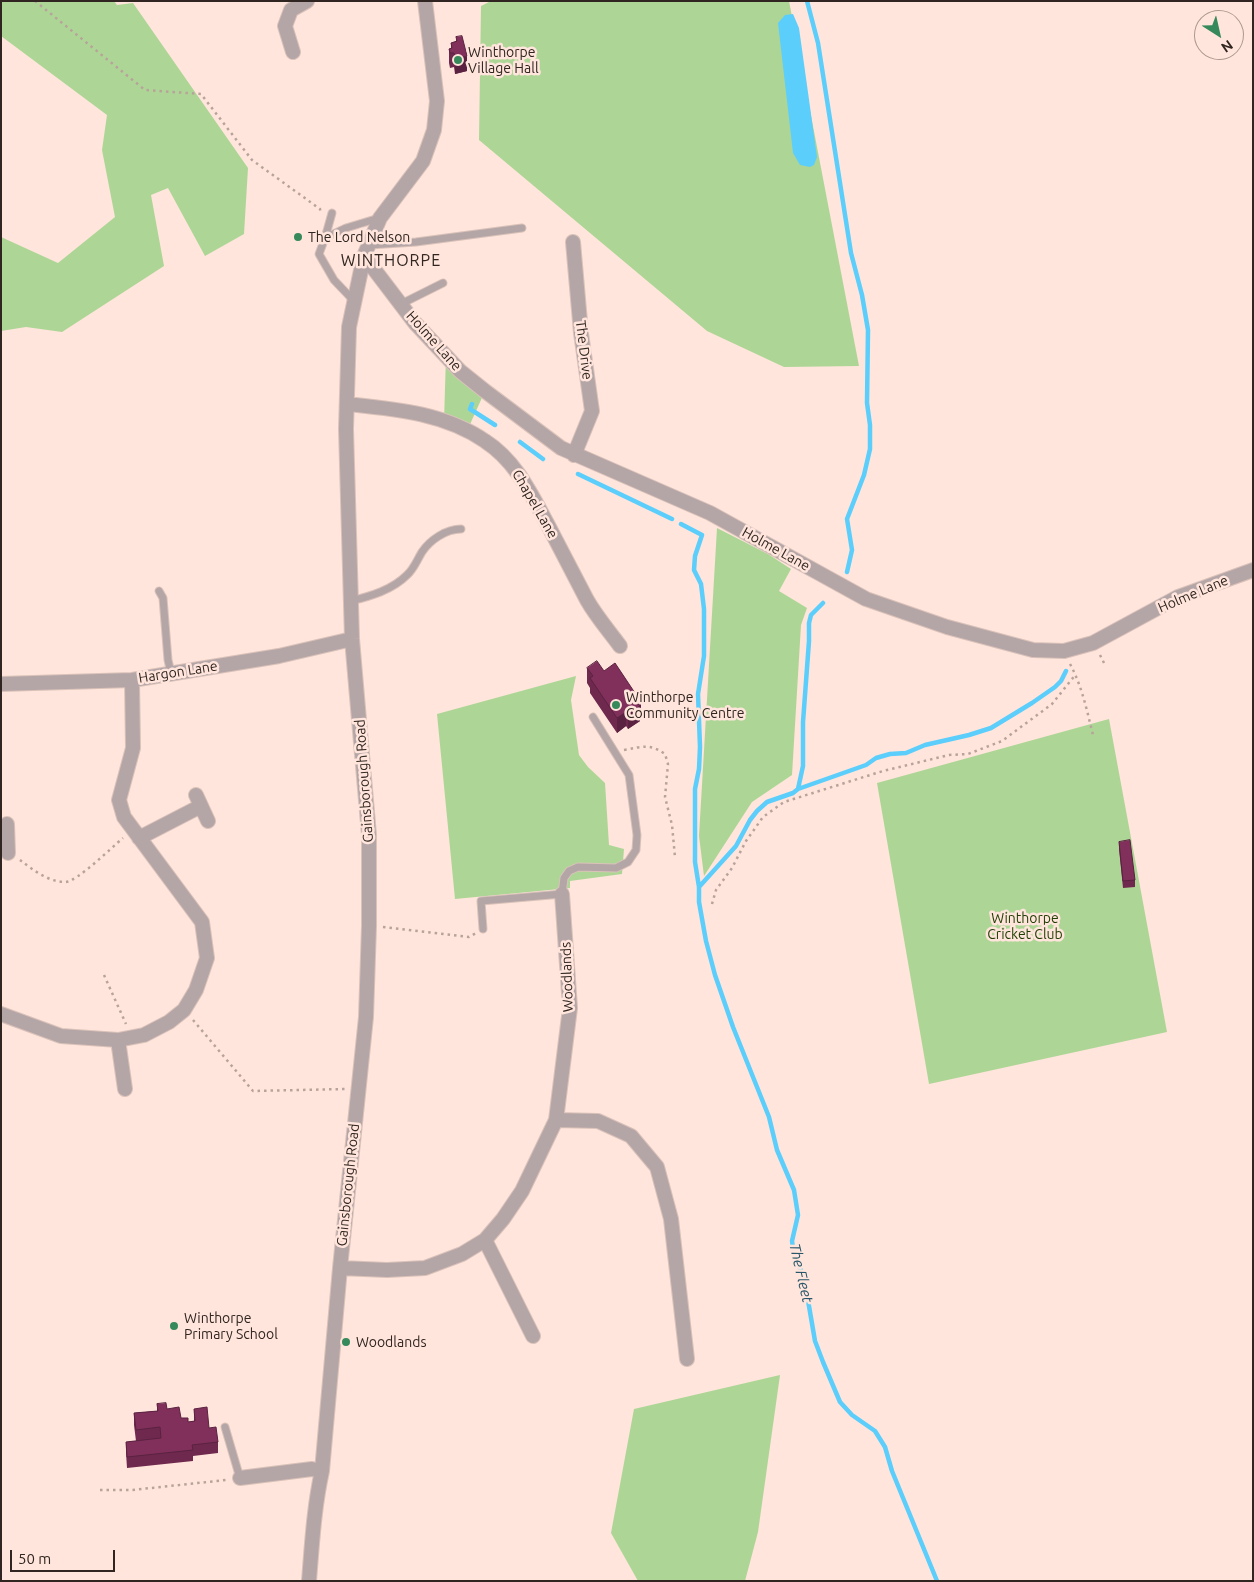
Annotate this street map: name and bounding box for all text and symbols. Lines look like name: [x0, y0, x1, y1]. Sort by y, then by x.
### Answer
north arrow: [1194, 10, 1244, 60]
text: N: [1218, 37, 1236, 56]
place label: Winthorpe Village Hall: [468, 44, 539, 76]
marker: Winthorpe Village Hall: [452, 54, 464, 66]
place label: The Lord Nelson: [308, 229, 410, 245]
marker: The Lord Nelson: [292, 231, 304, 243]
district label: WINTHORPE: [340, 251, 442, 271]
street label: Holme Lane: [403, 308, 465, 374]
street label: The Drive: [572, 319, 596, 381]
street label: Chapel Lane: [509, 467, 561, 541]
street label: Holme Lane: [739, 524, 813, 574]
street label: Holme Lane: [1155, 572, 1231, 616]
street label: Hargon Lane: [137, 657, 219, 687]
place label: Winthorpe Community Centre: [626, 689, 745, 722]
marker: Winthorpe Community Centre: [610, 699, 622, 711]
street label: Gainsborough Road: [351, 719, 377, 843]
park label: Winthorpe Cricket Club: [987, 910, 1063, 942]
street label: Woodlands: [557, 941, 577, 1013]
street label: Gainsborough Road: [333, 1123, 363, 1247]
water label: The Fleet: [785, 1242, 817, 1304]
place label: Winthorpe Primary School: [184, 1310, 278, 1342]
marker: Winthorpe Primary School: [168, 1320, 180, 1332]
place label: Woodlands: [356, 1334, 426, 1350]
marker: Woodlands: [340, 1336, 352, 1348]
scale bar: [12, 1540, 118, 1572]
text: 50 m: [18, 1550, 51, 1567]

